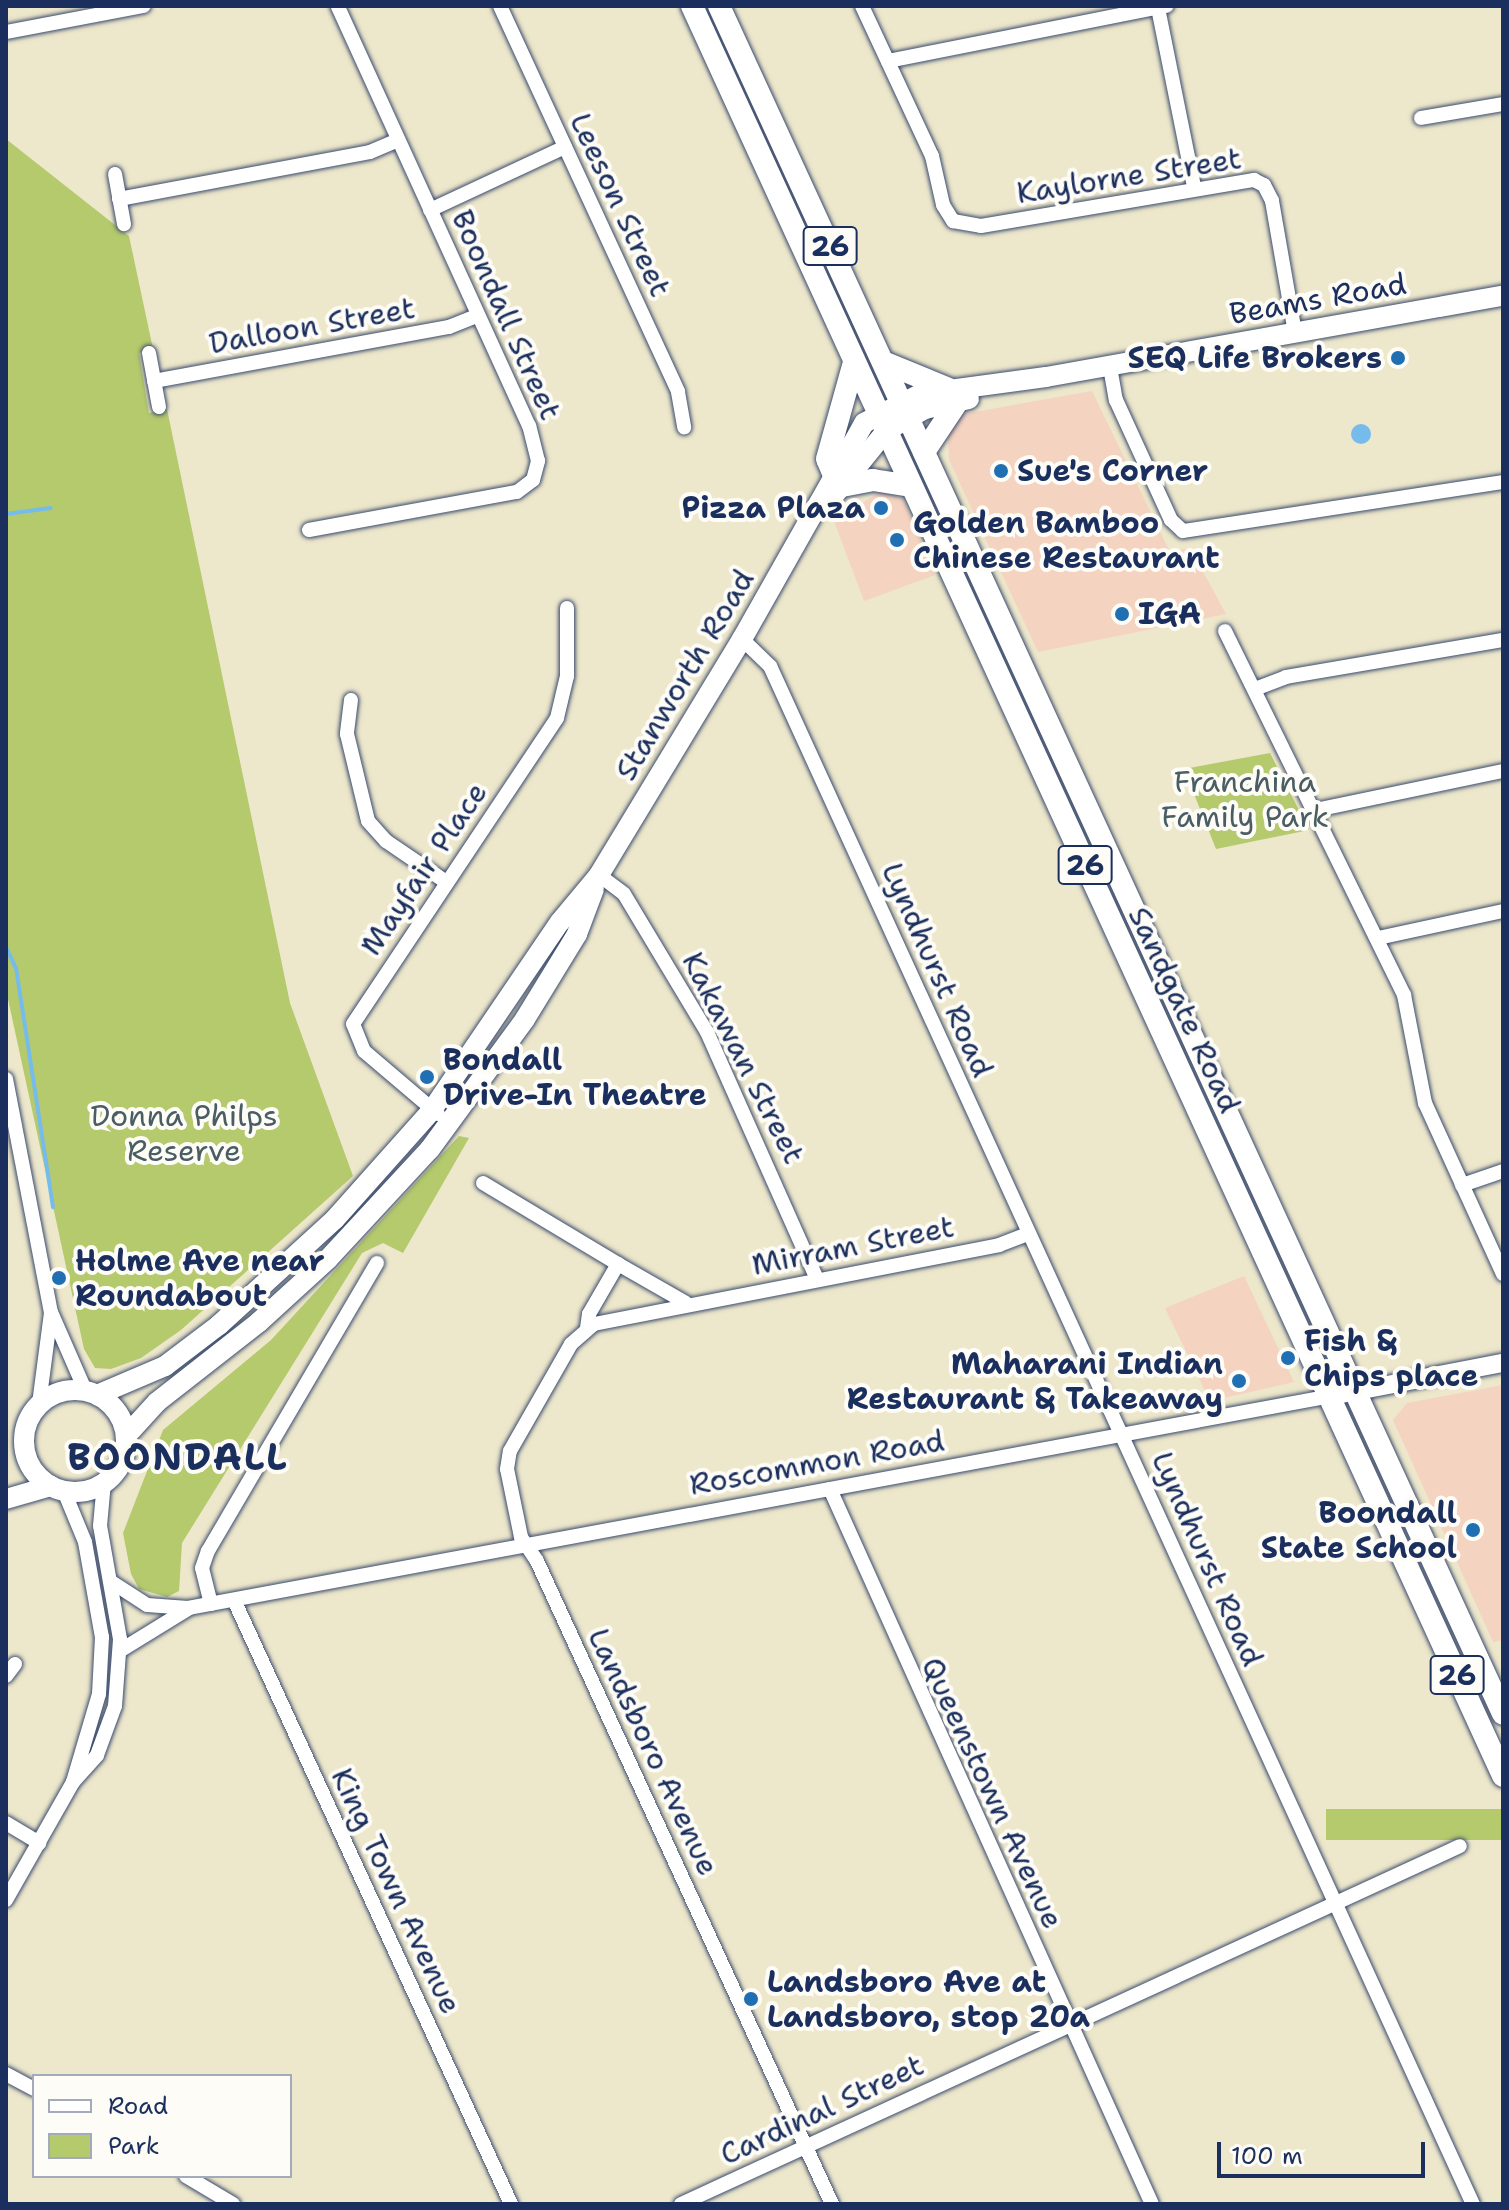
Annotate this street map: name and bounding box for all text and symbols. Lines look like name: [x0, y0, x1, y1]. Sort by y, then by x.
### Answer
street label: Leeson Street: [562, 108, 678, 302]
street label: Kaylorne Street: [1014, 140, 1244, 212]
street label: Boondall Street: [444, 204, 568, 426]
road number: 26: [802, 222, 858, 270]
street label: Beams Road: [1227, 266, 1409, 332]
street label: Dalloon Street: [206, 290, 418, 362]
place label: SEQ Life Brokers: [1128, 340, 1382, 376]
marker: SEQ Life Brokers: [1389, 349, 1407, 367]
place label: Sue's Corner: [1017, 453, 1208, 489]
marker: Sue's Corner: [992, 462, 1010, 480]
place label: Pizza Plaza: [682, 490, 865, 526]
marker: Pizza Plaza: [872, 499, 890, 517]
place label: Golden Bamboo Chinese Restaurant: [913, 505, 1220, 576]
marker: Golden Bamboo Chinese Restaurant: [888, 531, 906, 549]
street label: Stanworth Road: [608, 563, 762, 787]
place label: IGA: [1138, 596, 1201, 632]
marker: IGA: [1113, 605, 1131, 623]
park label: Franchina Family Park: [1161, 764, 1329, 834]
street label: Mayfair Place: [353, 776, 495, 962]
road number: 26: [1057, 841, 1113, 889]
street label: Lyndhurst Road: [874, 857, 1000, 1083]
street label: Sandgate Road: [1120, 901, 1248, 1119]
street label: Kakawan Street: [674, 946, 812, 1170]
place label: Bondall Drive-In Theatre: [443, 1042, 707, 1112]
marker: Bondall Drive-In Theatre: [418, 1068, 436, 1086]
park label: Donna Philps Reserve: [90, 1098, 278, 1168]
street label: Mirram Street: [749, 1209, 957, 1283]
place label: Holme Ave near Roundabout: [75, 1243, 325, 1314]
marker: Holme Ave near Roundabout: [50, 1269, 68, 1287]
place label: Fish & Chips place: [1304, 1323, 1478, 1394]
place label: Maharani Indian Restaurant & Takeaway: [847, 1346, 1223, 1416]
marker: Fish & Chips place: [1279, 1349, 1297, 1367]
marker: Maharani Indian Restaurant & Takeaway: [1230, 1372, 1248, 1390]
street label: Roscommon Road: [687, 1423, 947, 1503]
district label: BOONDALL: [67, 1434, 289, 1480]
street label: Lyndhurst Road: [1144, 1446, 1270, 1672]
place label: Boondall State School: [1261, 1495, 1457, 1566]
marker: Boondall State School: [1464, 1521, 1482, 1539]
street label: Landsboro Avenue: [580, 1623, 726, 1881]
road number: 26: [1429, 1651, 1485, 1699]
street label: Queenstown Avenue: [913, 1652, 1071, 1934]
street label: King Town Avenue: [323, 1762, 469, 2020]
place label: Landsboro Ave at Landsboro, stop 20a: [767, 1964, 1090, 2034]
marker: Landsboro Ave at Landsboro, stop 20a: [742, 1990, 760, 2008]
street label: Cardinal Street: [715, 2047, 929, 2173]
legend: [32, 2074, 292, 2178]
text: Road: [108, 2090, 168, 2122]
scale bar: [1221, 2126, 1429, 2176]
text: Park: [108, 2130, 160, 2162]
text: 100 m: [1231, 2140, 1303, 2172]

